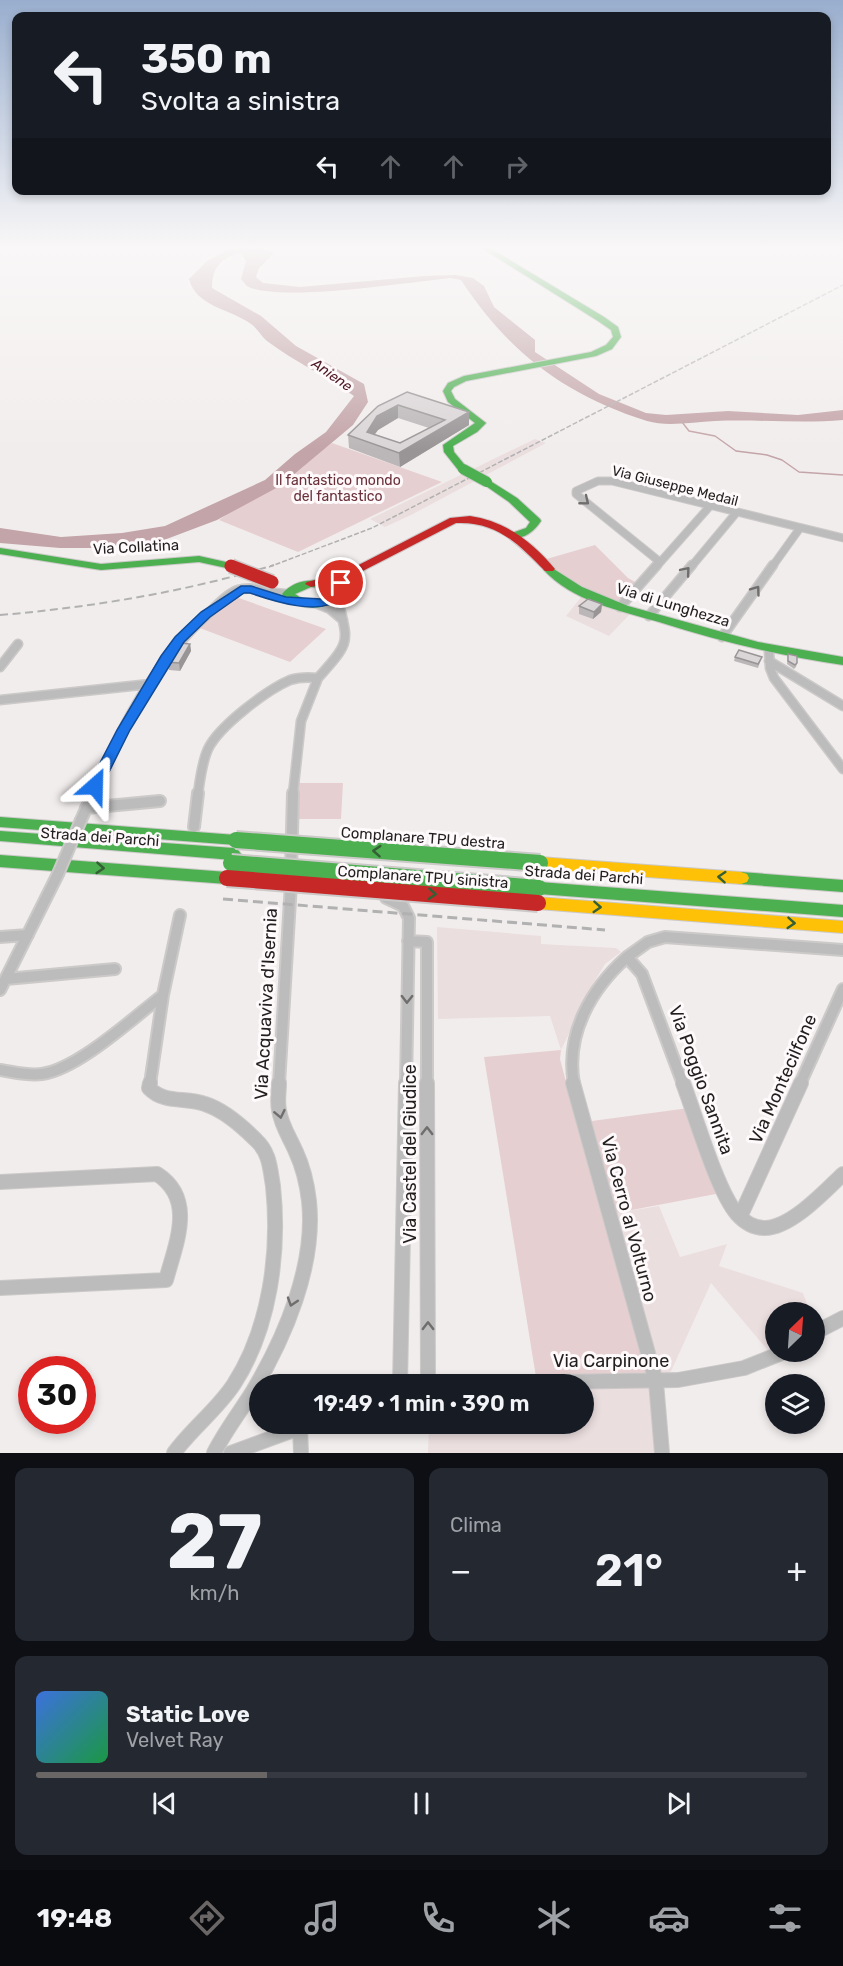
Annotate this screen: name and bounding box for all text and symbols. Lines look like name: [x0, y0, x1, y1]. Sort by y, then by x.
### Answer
text: 350 m: [141, 34, 272, 84]
icon: left: [42, 36, 120, 114]
text: Svolta a sinistra: [141, 85, 340, 117]
icon: left: [311, 150, 344, 183]
icon: ahead: [374, 150, 407, 183]
icon: ahead: [437, 150, 470, 183]
icon: right: [500, 150, 533, 183]
water label: Aniene: [308, 354, 356, 395]
street label: Via Giuseppe Medail: [610, 462, 740, 510]
park label: Il fantastico mondo del fantastico: [275, 472, 401, 505]
one-way arrow: [579, 494, 590, 505]
street label: Via Collatina: [92, 536, 180, 558]
pin: [315, 557, 366, 608]
icon: arrive: [324, 566, 357, 599]
one-way arrow: [679, 567, 690, 578]
street label: Via di Lunghezza: [614, 579, 732, 631]
one-way arrow: [749, 585, 760, 596]
position arrow: [63, 754, 127, 818]
street label: Complanare TPU destra: [340, 823, 506, 853]
street label: Strada dei Parchi: [40, 824, 160, 850]
one-way arrow: [372, 844, 381, 857]
one-way arrow: [96, 862, 105, 875]
street label: Complanare TPU sinistra: [337, 862, 509, 892]
street label: Strada dei Parchi: [524, 862, 644, 888]
one-way arrow: [717, 871, 726, 884]
one-way arrow: [427, 887, 436, 900]
one-way arrow: [592, 901, 601, 914]
street label: Via Acquaviva d'Isernia: [250, 907, 282, 1101]
one-way arrow: [787, 916, 796, 929]
one-way arrow: [401, 995, 413, 1004]
street label: Via Poggio Sannita: [664, 1002, 738, 1158]
street label: Via Montecilfone: [745, 1011, 821, 1147]
street label: Via Castel del Giudice: [399, 1064, 421, 1244]
one-way arrow: [273, 1109, 286, 1119]
one-way arrow: [421, 1127, 434, 1136]
street label: Via Cerro al Volturno: [596, 1134, 662, 1304]
one-way arrow: [287, 1296, 300, 1307]
north arrow: [765, 1302, 825, 1362]
map controls: [765, 1302, 825, 1434]
one-way arrow: [422, 1322, 434, 1331]
street label: Via Carpinone: [553, 1350, 669, 1372]
speed limit sign: 30: [18, 1356, 96, 1434]
button: layers: [765, 1374, 825, 1434]
text: 19:49 · 1 min · 390 m: [314, 1390, 529, 1417]
text: 27: [167, 1495, 262, 1588]
text: Clima: [450, 1513, 502, 1537]
text: 21°: [595, 1544, 663, 1597]
text: −: [450, 1551, 471, 1590]
text: +: [786, 1551, 807, 1590]
text: km/h: [190, 1581, 239, 1605]
text: Static Love: [126, 1701, 250, 1728]
text: Velvet Ray: [126, 1728, 224, 1752]
icon: previous: [148, 1787, 181, 1820]
icon: pause: [405, 1787, 438, 1820]
icon: next: [662, 1787, 695, 1820]
icon: directions: [186, 1897, 228, 1939]
icon: music: [301, 1897, 343, 1939]
icon: phone: [417, 1897, 459, 1939]
icon: climate: [533, 1897, 575, 1939]
icon: car: [648, 1897, 690, 1939]
icon: filters: [764, 1897, 806, 1939]
text: 19:48: [37, 1902, 112, 1934]

